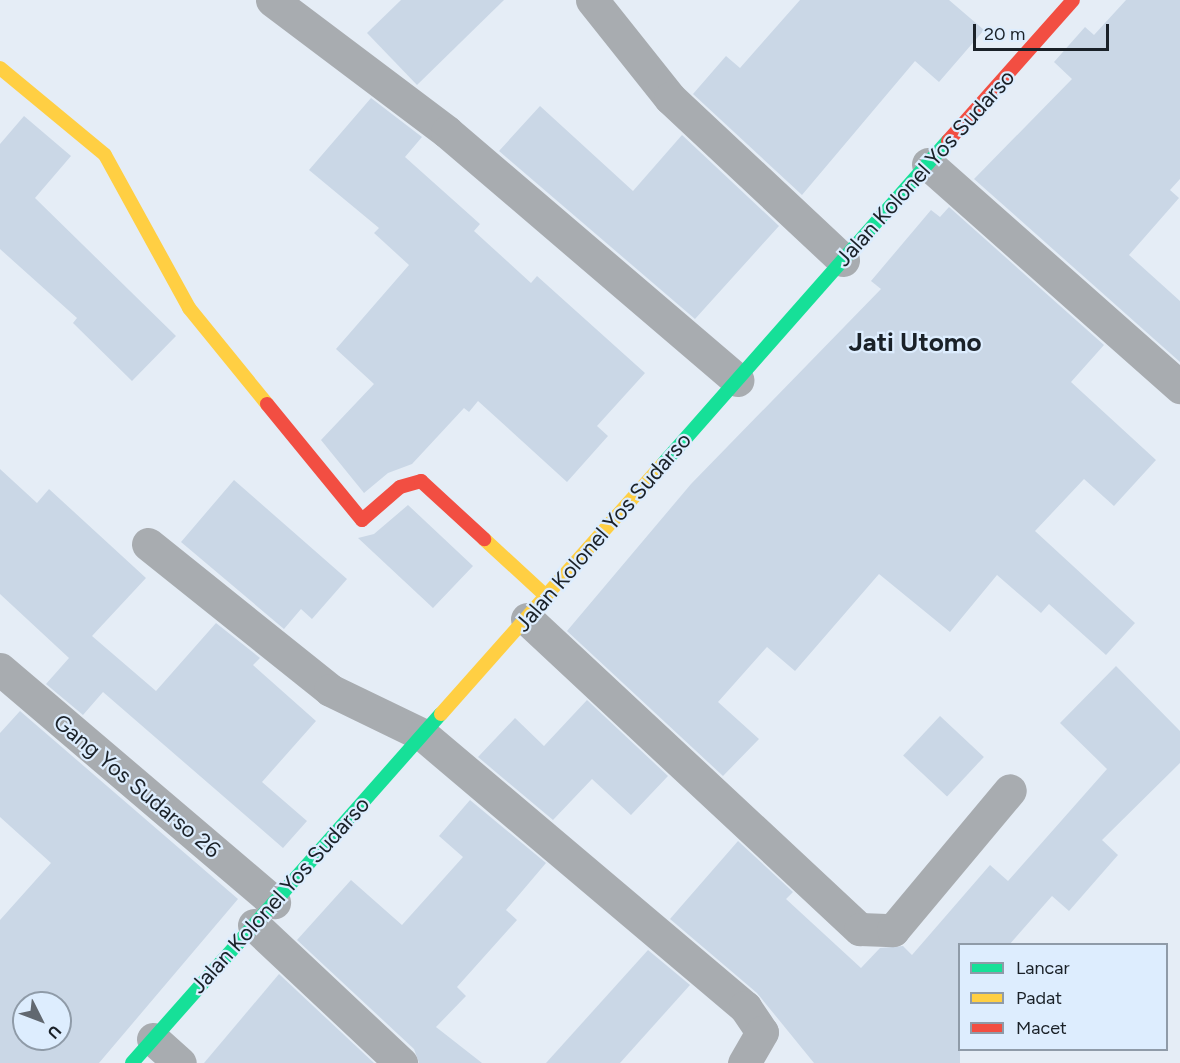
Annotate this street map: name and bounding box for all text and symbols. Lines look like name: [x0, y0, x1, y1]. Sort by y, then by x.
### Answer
scale bar: [976, 12, 1112, 50]
text: 20 m: [984, 23, 1025, 45]
street label: Jalan Kolonel Yos Sudarso: [830, 64, 1020, 272]
district label: Jati Utomo: [848, 327, 982, 359]
street label: Jalan Kolonel Yos Sudarso: [509, 427, 697, 637]
street label: Gang Yos Sudarso 26: [48, 709, 226, 863]
street label: Jalan Kolonel Yos Sudarso: [185, 791, 375, 999]
legend: [958, 943, 1168, 1051]
text: Lancar: [1016, 957, 1070, 979]
text: Padat: [1016, 987, 1062, 1009]
north arrow: [12, 991, 72, 1051]
text: Macet: [1016, 1017, 1067, 1039]
text: U: [43, 1021, 65, 1043]

